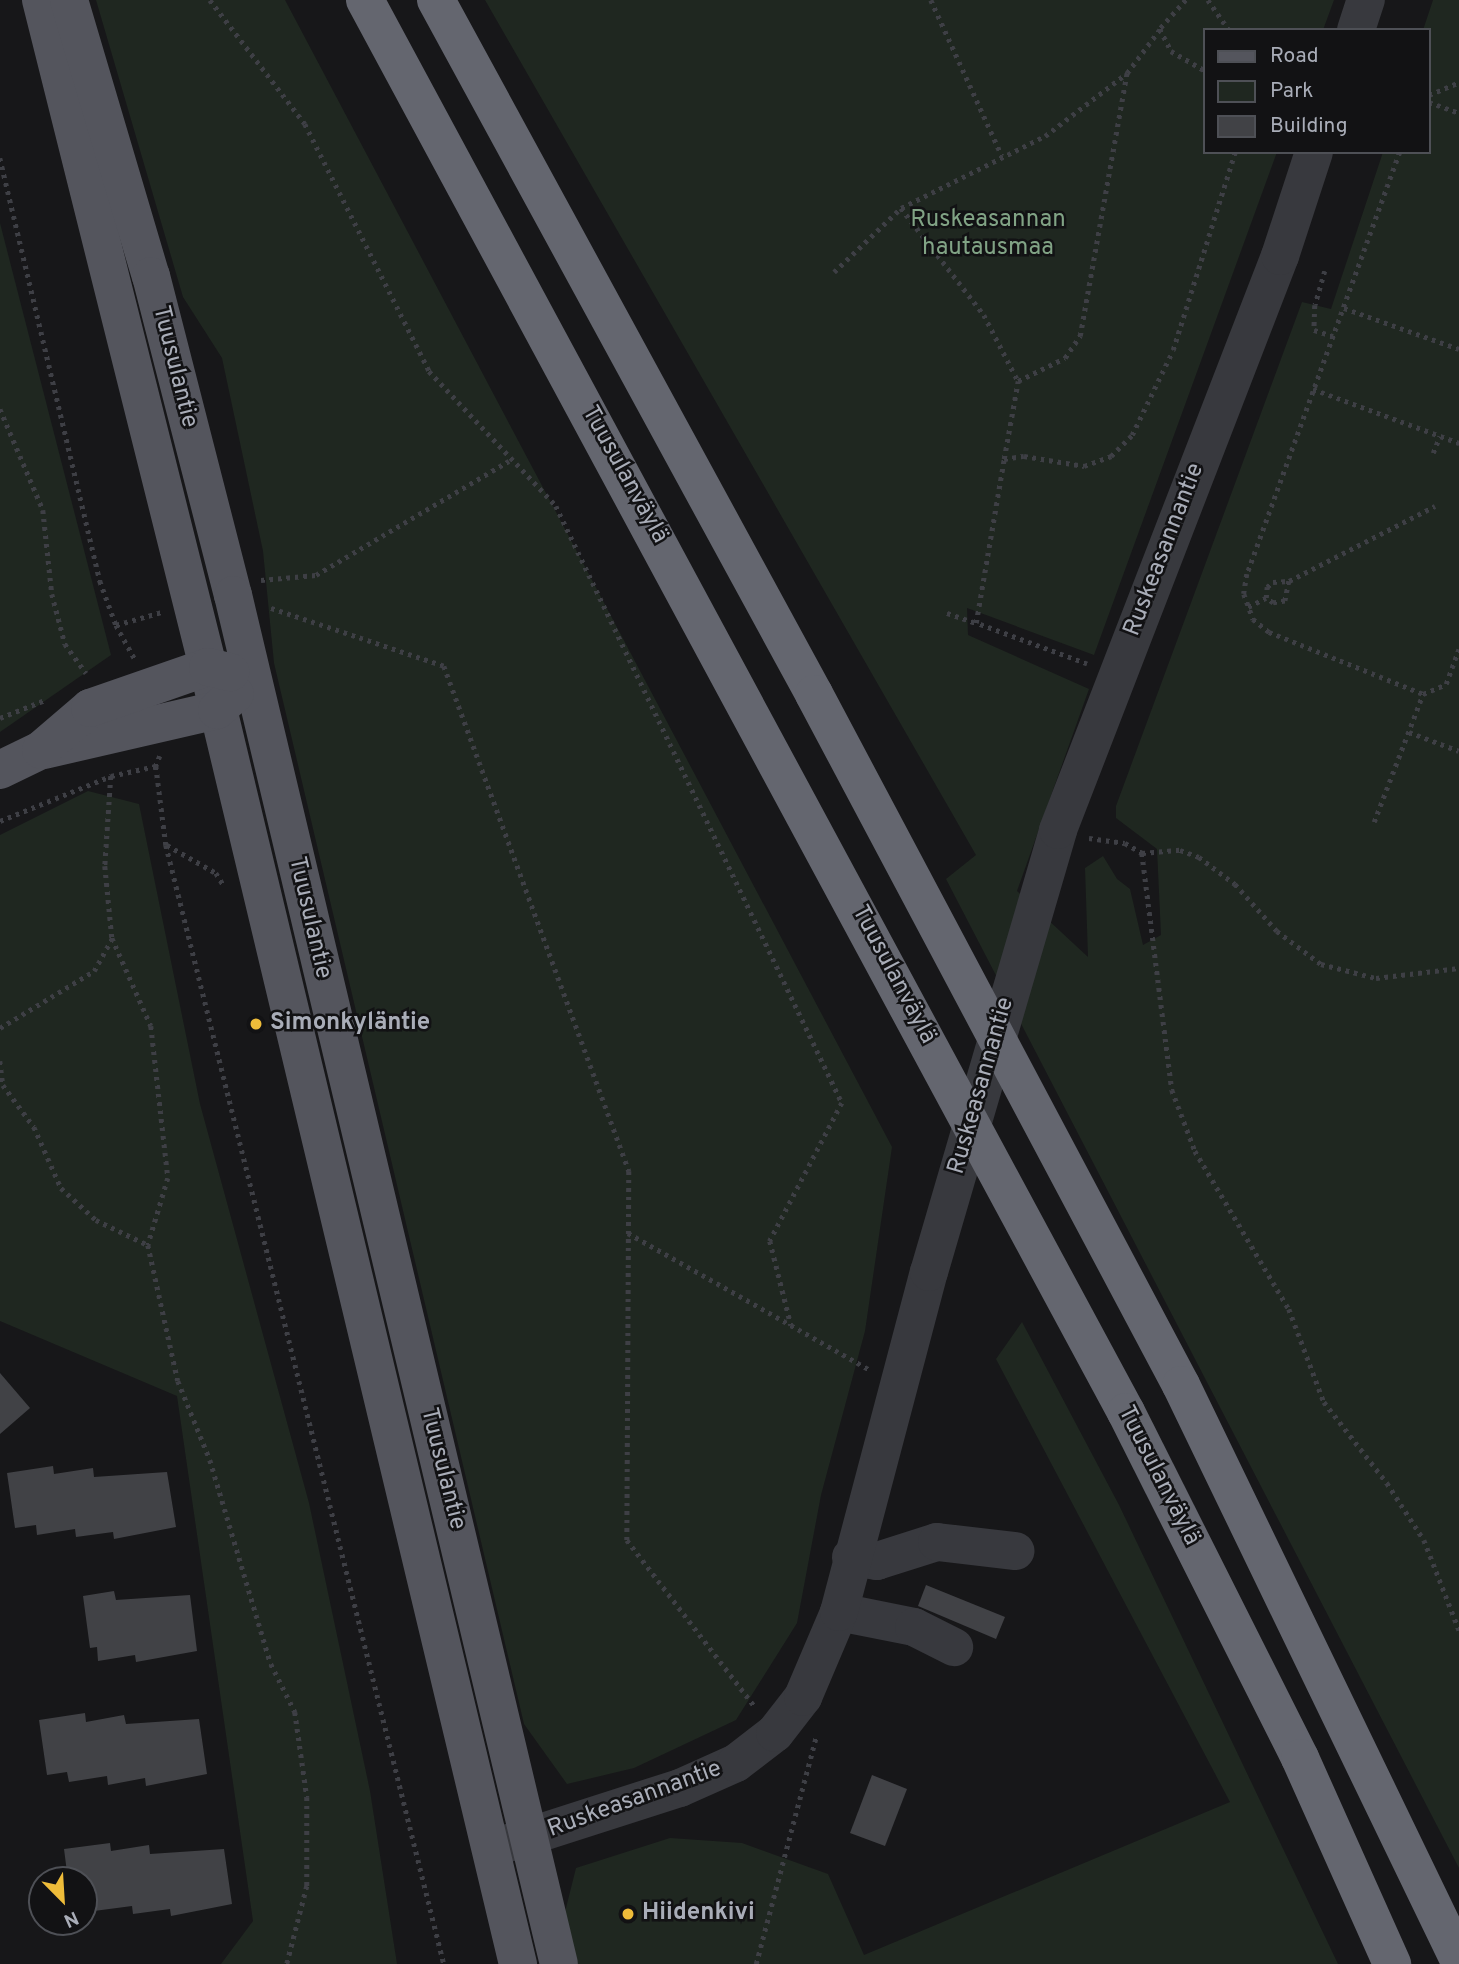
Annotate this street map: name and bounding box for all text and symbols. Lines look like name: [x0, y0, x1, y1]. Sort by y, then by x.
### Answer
legend: [1204, 28, 1431, 154]
text: Road: [1270, 43, 1319, 70]
text: Park: [1270, 78, 1313, 105]
text: Building: [1270, 113, 1348, 140]
park label: Ruskeasannan hautausmaa: [910, 207, 1066, 263]
street label: Tuusulantie: [145, 303, 203, 431]
street label: Tuusulanväylä: [574, 401, 674, 549]
street label: Ruskeasannantie: [1119, 459, 1211, 641]
street label: Tuusulantie: [281, 854, 337, 982]
street label: Tuusulanväylä: [844, 901, 942, 1049]
street label: Ruskeasannantie: [943, 994, 1021, 1178]
place label: Simonkyläntie: [270, 1010, 430, 1038]
marker: Simonkyläntie: [248, 1016, 264, 1032]
street label: Tuusulanväylä: [1110, 1401, 1206, 1551]
street label: Tuusulantie: [413, 1405, 471, 1533]
street label: Ruskeasannantie: [544, 1755, 726, 1845]
north arrow: [28, 1866, 98, 1936]
place label: Hiidenkivi: [642, 1900, 755, 1928]
text: N: [60, 1905, 82, 1932]
marker: Hiidenkivi: [620, 1906, 636, 1922]

